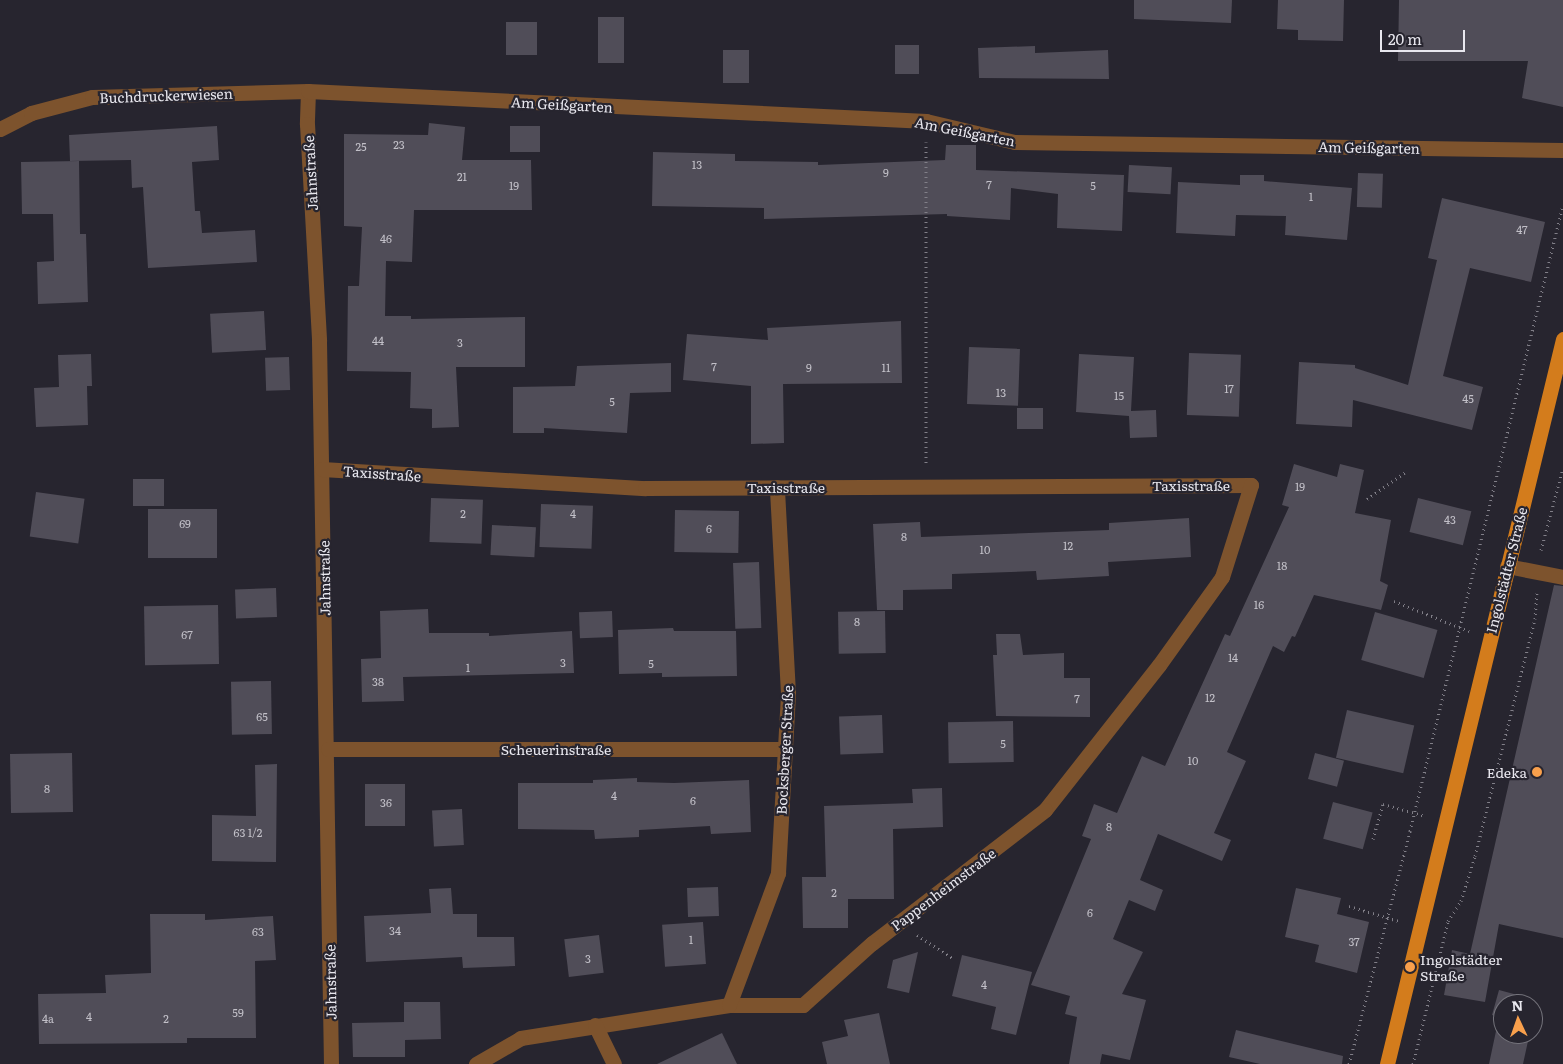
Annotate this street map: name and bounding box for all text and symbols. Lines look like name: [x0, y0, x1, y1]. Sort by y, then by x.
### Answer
scale bar: [1383, 20, 1468, 52]
text: 20 m: [1388, 27, 1422, 50]
street label: Buchdruckerwiesen: [99, 84, 233, 106]
street label: Am Geißgarten: [511, 93, 613, 115]
street label: Am Geißgarten: [913, 113, 1017, 149]
street label: Jahnstraße: [300, 135, 320, 211]
house number: 23: [393, 137, 405, 151]
street label: Am Geißgarten: [1318, 138, 1420, 156]
house number: 25: [355, 139, 367, 153]
house number: 13: [692, 157, 702, 171]
house number: 9: [883, 165, 889, 179]
house number: 21: [457, 169, 467, 183]
house number: 7: [986, 177, 992, 191]
house number: 19: [509, 178, 519, 192]
house number: 5: [1090, 178, 1096, 192]
house number: 1: [1309, 189, 1313, 203]
house number: 47: [1516, 222, 1528, 236]
house number: 46: [380, 231, 392, 245]
house number: 44: [372, 333, 384, 347]
house number: 3: [457, 335, 463, 349]
house number: 7: [711, 359, 717, 373]
house number: 9: [806, 360, 812, 374]
house number: 11: [882, 360, 890, 374]
house number: 17: [1224, 381, 1234, 395]
house number: 13: [996, 385, 1006, 399]
house number: 15: [1114, 388, 1124, 402]
house number: 45: [1462, 391, 1474, 405]
house number: 5: [609, 394, 615, 408]
street label: Taxisstraße: [342, 462, 422, 484]
street label: Taxisstraße: [1152, 477, 1230, 493]
street label: Taxisstraße: [747, 479, 825, 495]
house number: 19: [1295, 479, 1305, 493]
street label: Ingolstädter Straße: [1482, 505, 1530, 635]
house number: 2: [460, 506, 466, 520]
house number: 4: [570, 506, 576, 520]
house number: 43: [1444, 512, 1456, 526]
house number: 69: [179, 516, 191, 530]
house number: 6: [706, 521, 712, 535]
house number: 8: [901, 529, 907, 543]
house number: 12: [1063, 538, 1073, 552]
street label: Jahnstraße: [315, 540, 333, 616]
house number: 10: [980, 542, 990, 556]
house number: 18: [1277, 558, 1287, 572]
house number: 16: [1254, 597, 1264, 611]
house number: 8: [854, 614, 860, 628]
house number: 67: [181, 627, 193, 641]
house number: 14: [1228, 650, 1238, 664]
house number: 3: [560, 655, 566, 669]
house number: 5: [648, 656, 654, 670]
house number: 1: [466, 660, 470, 674]
house number: 38: [372, 674, 384, 688]
street label: Bocksberger Straße: [772, 685, 796, 815]
house number: 12: [1205, 690, 1215, 704]
house number: 7: [1074, 691, 1080, 705]
house number: 65: [256, 709, 268, 723]
house number: 5: [1000, 736, 1006, 750]
street label: Scheuerinstraße: [501, 741, 611, 757]
house number: 10: [1188, 753, 1198, 767]
place label: Edeka: [1487, 764, 1527, 780]
marker: Edeka: [1531, 766, 1543, 778]
house number: 8: [44, 781, 50, 795]
house number: 4: [611, 788, 617, 802]
house number: 6: [690, 793, 696, 807]
house number: 36: [380, 795, 392, 809]
house number: 8: [1106, 819, 1112, 833]
house number: 63 1/2: [234, 825, 262, 839]
street label: Pappenheimstraße: [887, 844, 999, 934]
house number: 2: [831, 885, 837, 899]
house number: 6: [1087, 905, 1093, 919]
house number: 34: [389, 923, 401, 937]
house number: 63: [252, 924, 264, 938]
house number: 1: [689, 932, 693, 946]
house number: 37: [1348, 934, 1360, 948]
street label: Jahnstraße: [321, 944, 339, 1020]
house number: 3: [585, 951, 591, 965]
place label: Ingolstädter Straße: [1420, 951, 1502, 984]
marker: Ingolstädter Straße: [1404, 961, 1416, 973]
house number: 4: [981, 977, 987, 991]
north arrow: [1493, 994, 1543, 1044]
text: N: [1511, 995, 1524, 1015]
house number: 59: [232, 1005, 244, 1019]
house number: 4: [86, 1009, 92, 1023]
house number: 4a: [42, 1011, 54, 1025]
house number: 2: [163, 1011, 169, 1025]

